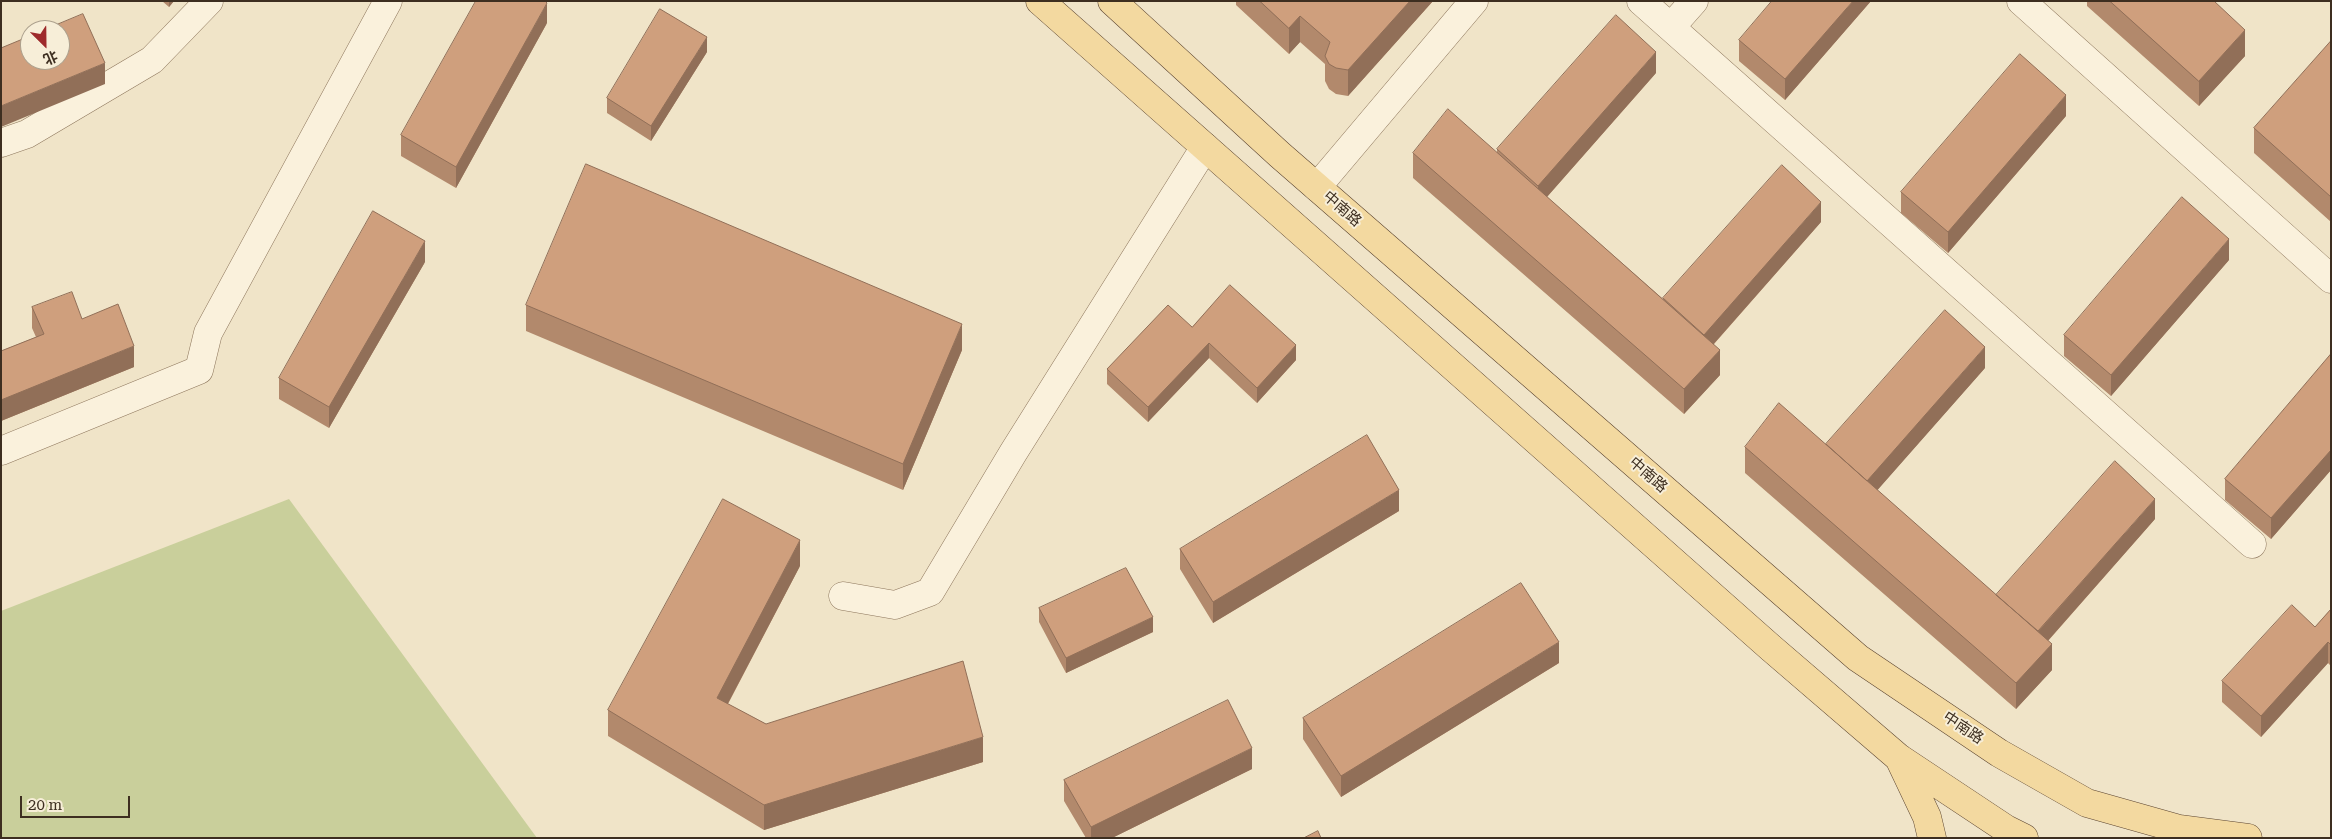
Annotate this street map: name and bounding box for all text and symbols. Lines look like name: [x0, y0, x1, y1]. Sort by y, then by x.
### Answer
north arrow: [20, 20, 70, 70]
text: 北: [41, 48, 60, 68]
street label: 中南路: [1319, 187, 1365, 231]
street label: 中南路: [1625, 453, 1671, 497]
street label: 中南路: [1939, 708, 1987, 748]
scale bar: [22, 786, 132, 818]
text: 20 m: [28, 796, 62, 814]

